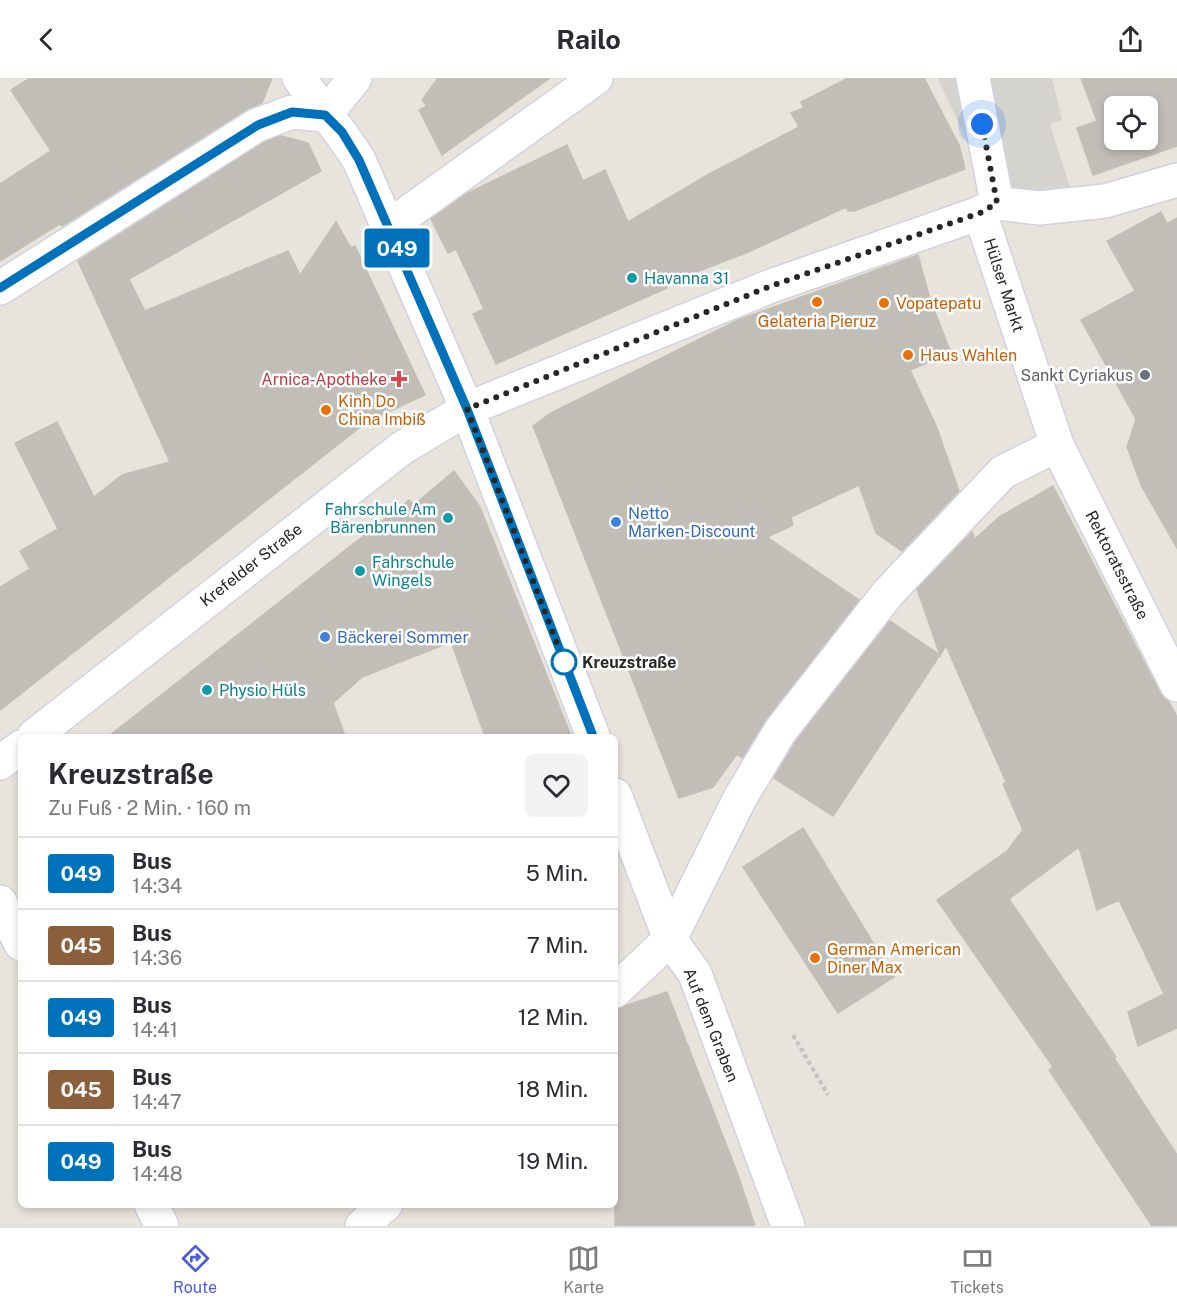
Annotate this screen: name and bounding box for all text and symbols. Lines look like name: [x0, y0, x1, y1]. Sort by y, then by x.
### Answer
icon: back: [30, 23, 63, 56]
text: Railo: [556, 23, 621, 55]
icon: share: [1114, 23, 1147, 56]
map controls: [1104, 96, 1158, 150]
button: locate: [1104, 96, 1158, 150]
your location: [967, 109, 997, 139]
line badge: 049: [362, 228, 432, 268]
text: 049: [376, 236, 418, 261]
street label: Hülser Markt: [980, 236, 1028, 334]
place label: Havanna 31: [644, 269, 729, 288]
marker: Havanna 31: [625, 271, 639, 285]
place label: Vopatepatu: [896, 294, 981, 313]
marker: Gelateria Pieruz: [810, 295, 824, 309]
marker: Vopatepatu: [877, 296, 891, 310]
place label: Gelateria Pieruz: [758, 312, 877, 331]
place label: Haus Wahlen: [920, 346, 1017, 365]
marker: Haus Wahlen: [901, 348, 915, 362]
place label: Sankt Cyriakus: [1021, 366, 1133, 385]
marker: Sankt Cyriakus: [1138, 368, 1152, 382]
place label: Arnica-Apotheke: [261, 370, 387, 389]
marker: Arnica-Apotheke: [392, 372, 406, 386]
place label: Kinh Do China Imbiß: [338, 392, 426, 429]
marker: Kinh Do China Imbiß: [319, 403, 333, 417]
place label: Fahrschule Am Bärenbrunnen: [325, 500, 436, 537]
place label: Netto Marken-Discount: [628, 504, 755, 541]
street label: Rektoratsstraße: [1081, 507, 1153, 623]
marker: Fahrschule Am Bärenbrunnen: [441, 511, 455, 525]
marker: Netto Marken-Discount: [609, 515, 623, 529]
street label: Krefelder Straße: [196, 519, 306, 611]
place label: Fahrschule Wingels: [372, 553, 454, 590]
marker: Fahrschule Wingels: [353, 564, 367, 578]
place label: Bäckerei Sommer: [337, 628, 469, 647]
marker: Bäckerei Sommer: [318, 630, 332, 644]
marker: Kreuzstraße: [551, 649, 577, 675]
place label: Kreuzstraße: [582, 653, 677, 672]
place label: Physio Hüls: [219, 681, 306, 700]
marker: Physio Hüls: [200, 683, 214, 697]
button: heart: [525, 754, 588, 817]
text: Kreuzstraße: [48, 757, 214, 790]
text: Zu Fuß · 2 Min. · 160 m: [48, 796, 251, 820]
text: Bus: [132, 848, 172, 874]
text: 5 Min.: [526, 860, 588, 886]
text: 049: [60, 861, 102, 886]
text: 14:34: [132, 874, 182, 898]
text: Bus: [132, 920, 172, 946]
text: 7 Min.: [527, 932, 588, 958]
text: 045: [60, 933, 102, 958]
place label: German American Diner Max: [827, 940, 961, 977]
text: 14:36: [132, 946, 182, 970]
marker: German American Diner Max: [808, 951, 822, 965]
street label: Auf dem Graben: [679, 965, 743, 1085]
text: Bus: [132, 992, 172, 1018]
text: 12 Min.: [518, 1004, 588, 1030]
text: 049: [60, 1005, 102, 1030]
text: 14:41: [132, 1018, 178, 1042]
text: Bus: [132, 1064, 172, 1090]
text: 18 Min.: [517, 1076, 588, 1102]
text: 045: [60, 1077, 102, 1102]
text: 14:47: [132, 1090, 182, 1114]
text: Bus: [132, 1136, 172, 1162]
text: 19 Min.: [517, 1148, 588, 1174]
text: 049: [60, 1149, 102, 1174]
text: 14:48: [132, 1162, 183, 1186]
tab: Route: [173, 1242, 217, 1297]
tab: Karte: [563, 1242, 604, 1297]
tab: Tickets: [950, 1242, 1004, 1297]

